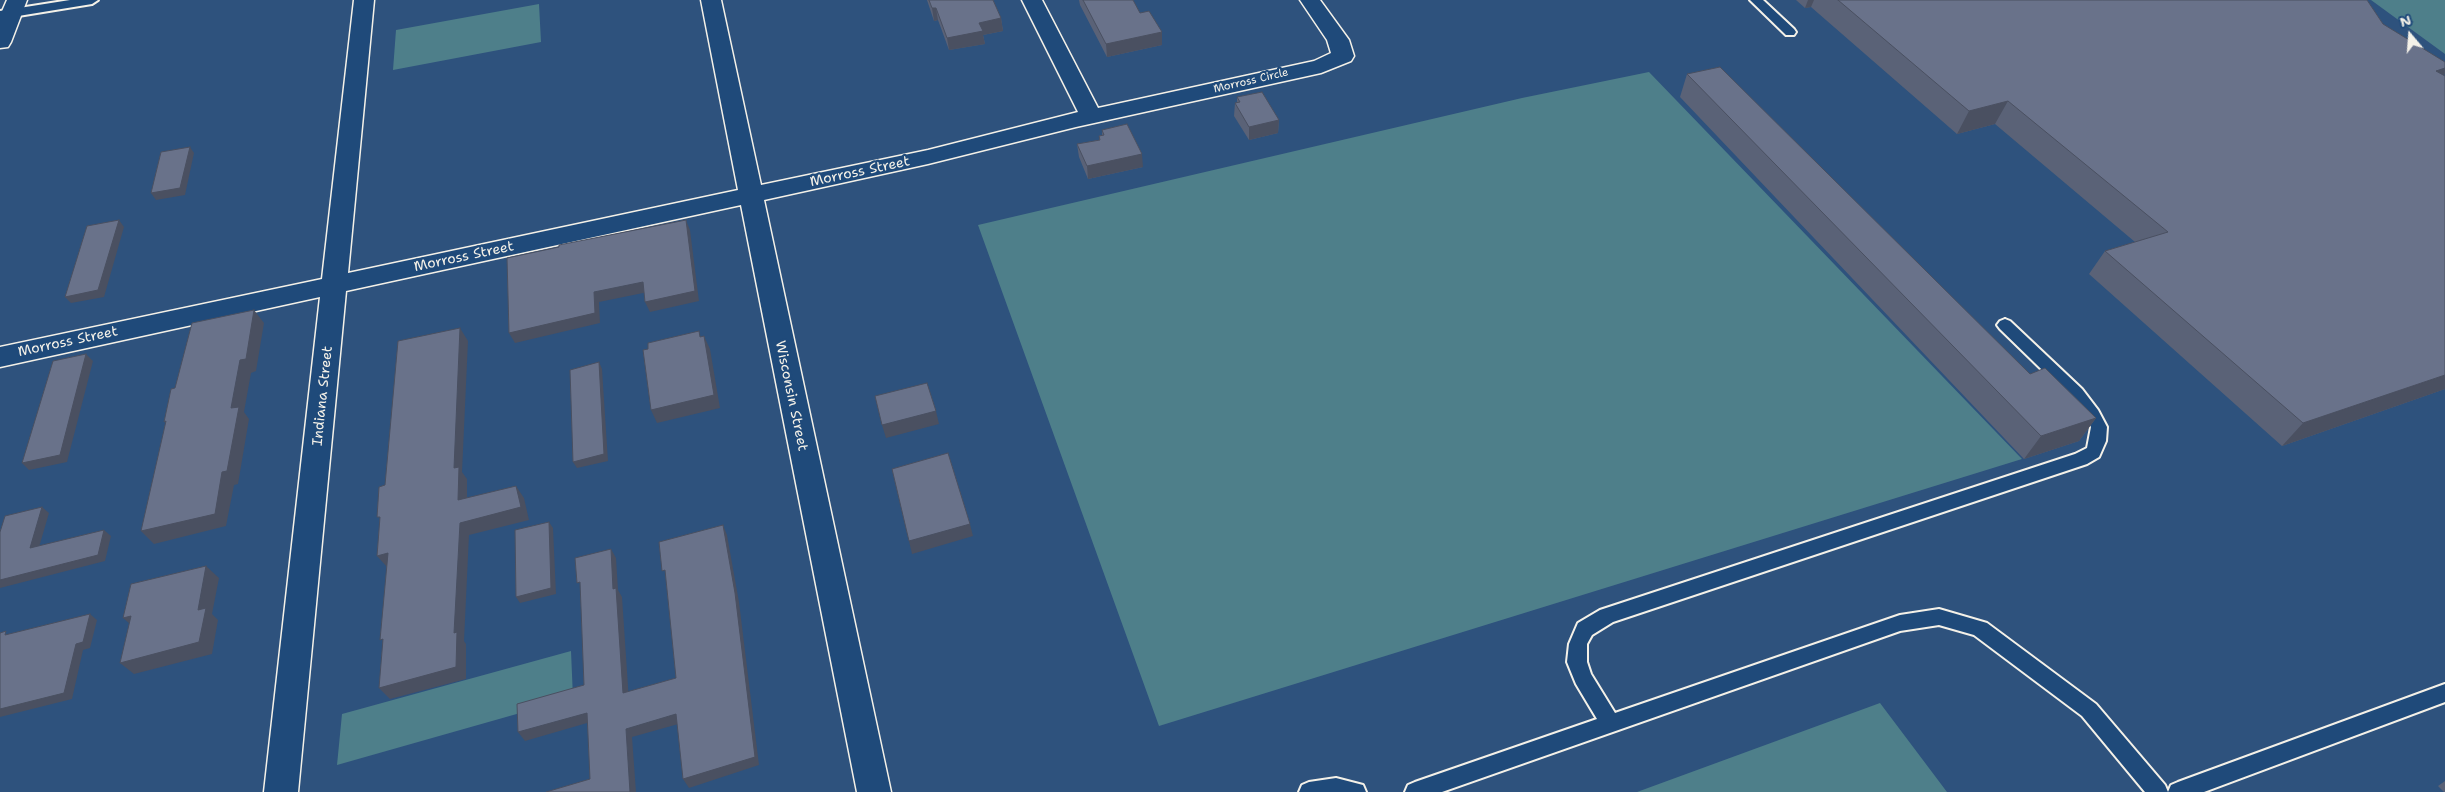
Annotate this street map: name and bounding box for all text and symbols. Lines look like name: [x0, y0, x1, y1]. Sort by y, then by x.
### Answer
north arrow: [2385, 10, 2435, 60]
text: N: [2397, 10, 2413, 31]
street label: Morross Circle: [1212, 66, 1290, 96]
street label: Morross Street: [809, 153, 911, 191]
street label: Morross Street: [413, 238, 515, 276]
street label: Morross Street: [17, 323, 119, 361]
street label: Wisconsin Street: [771, 339, 811, 453]
street label: Indiana Street: [309, 345, 337, 447]

